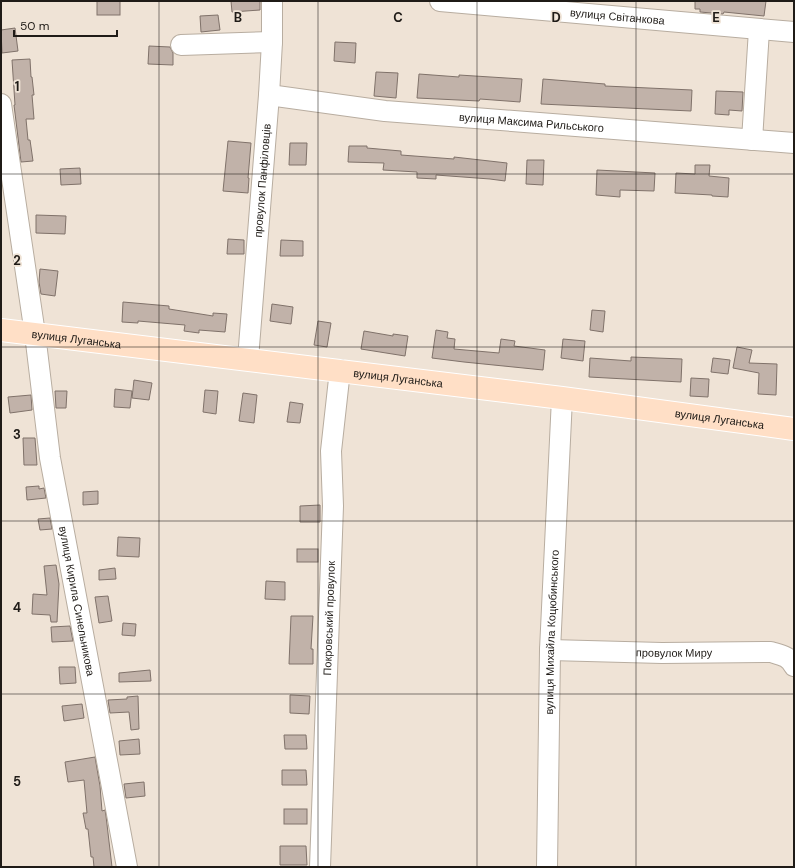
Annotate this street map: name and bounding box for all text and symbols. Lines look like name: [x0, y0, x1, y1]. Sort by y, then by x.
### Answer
street label: вулиця Світанкова: [569, 5, 666, 28]
text: B: [234, 9, 242, 26]
text: C: [393, 9, 403, 26]
text: D: [551, 9, 561, 26]
text: E: [712, 9, 720, 26]
scale bar: [14, 12, 117, 38]
text: 50 m: [20, 18, 49, 34]
text: 1: [15, 78, 19, 95]
street label: вулиця Максима Рильського: [459, 110, 604, 135]
street label: провулок Панфіловців: [251, 123, 274, 238]
text: 2: [13, 252, 21, 269]
street label: вулиця Луганська: [31, 327, 123, 352]
street label: вулиця Луганська: [353, 366, 444, 391]
street label: вулиця Луганська: [674, 406, 766, 432]
text: 3: [13, 426, 21, 443]
street label: вулиця Кирила Синельникова: [56, 525, 98, 678]
street label: вулиця Михайла Коцюбинського: [542, 549, 562, 715]
street label: Покровський провулок: [320, 560, 338, 676]
text: 4: [13, 599, 21, 616]
street label: провулок Миру: [636, 645, 713, 660]
text: 5: [13, 773, 21, 790]

